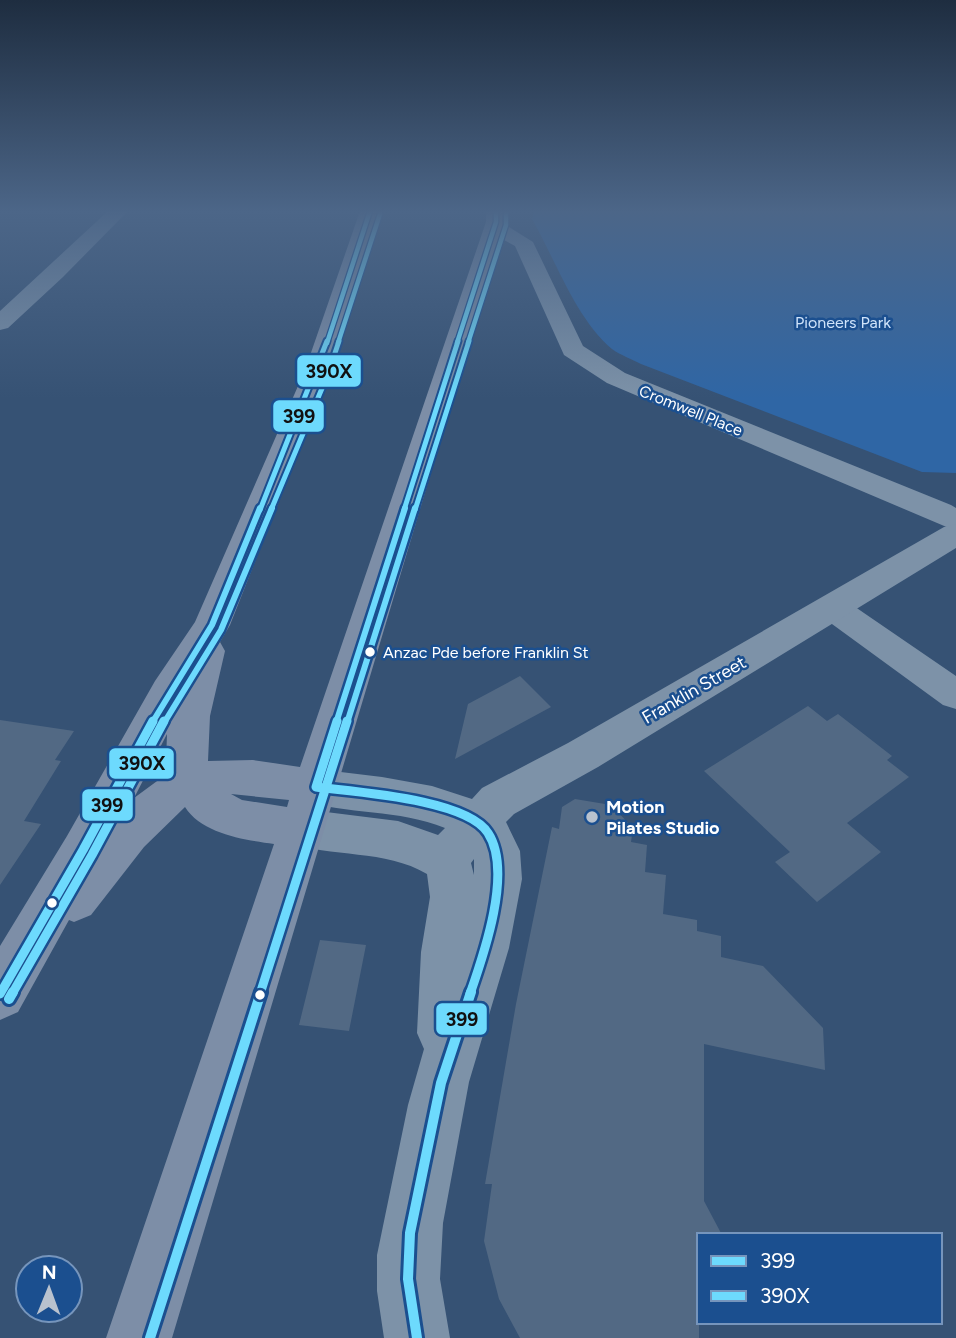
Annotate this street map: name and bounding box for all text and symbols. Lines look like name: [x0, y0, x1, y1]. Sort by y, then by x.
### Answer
park label: Pioneers Park: [795, 313, 891, 332]
line badge: 390X: [296, 354, 362, 388]
text: 390X: [306, 360, 352, 383]
street label: Cromwell Place: [636, 381, 746, 440]
line badge: 399: [272, 399, 325, 433]
text: 399: [283, 405, 315, 428]
place label: Anzac Pde before Franklin St: [383, 643, 589, 662]
marker: Anzac Pde before Franklin St: [363, 645, 377, 659]
street label: Franklin Street: [638, 651, 750, 729]
line badge: 390X: [108, 747, 175, 780]
text: 390X: [119, 752, 165, 775]
line badge: 399: [81, 788, 134, 822]
text: 399: [91, 794, 123, 817]
place label: Motion Pilates Studio: [606, 796, 720, 839]
marker: Motion Pilates Studio: [584, 809, 600, 825]
unlabelled marker: [45, 896, 59, 910]
unlabelled marker: [253, 988, 267, 1002]
line badge: 399: [435, 1002, 488, 1036]
text: 399: [446, 1008, 478, 1031]
legend: [697, 1233, 942, 1324]
text: 399: [760, 1248, 795, 1273]
north arrow: [14, 1254, 84, 1324]
text: N: [42, 1261, 57, 1284]
text: 390X: [760, 1283, 810, 1308]

